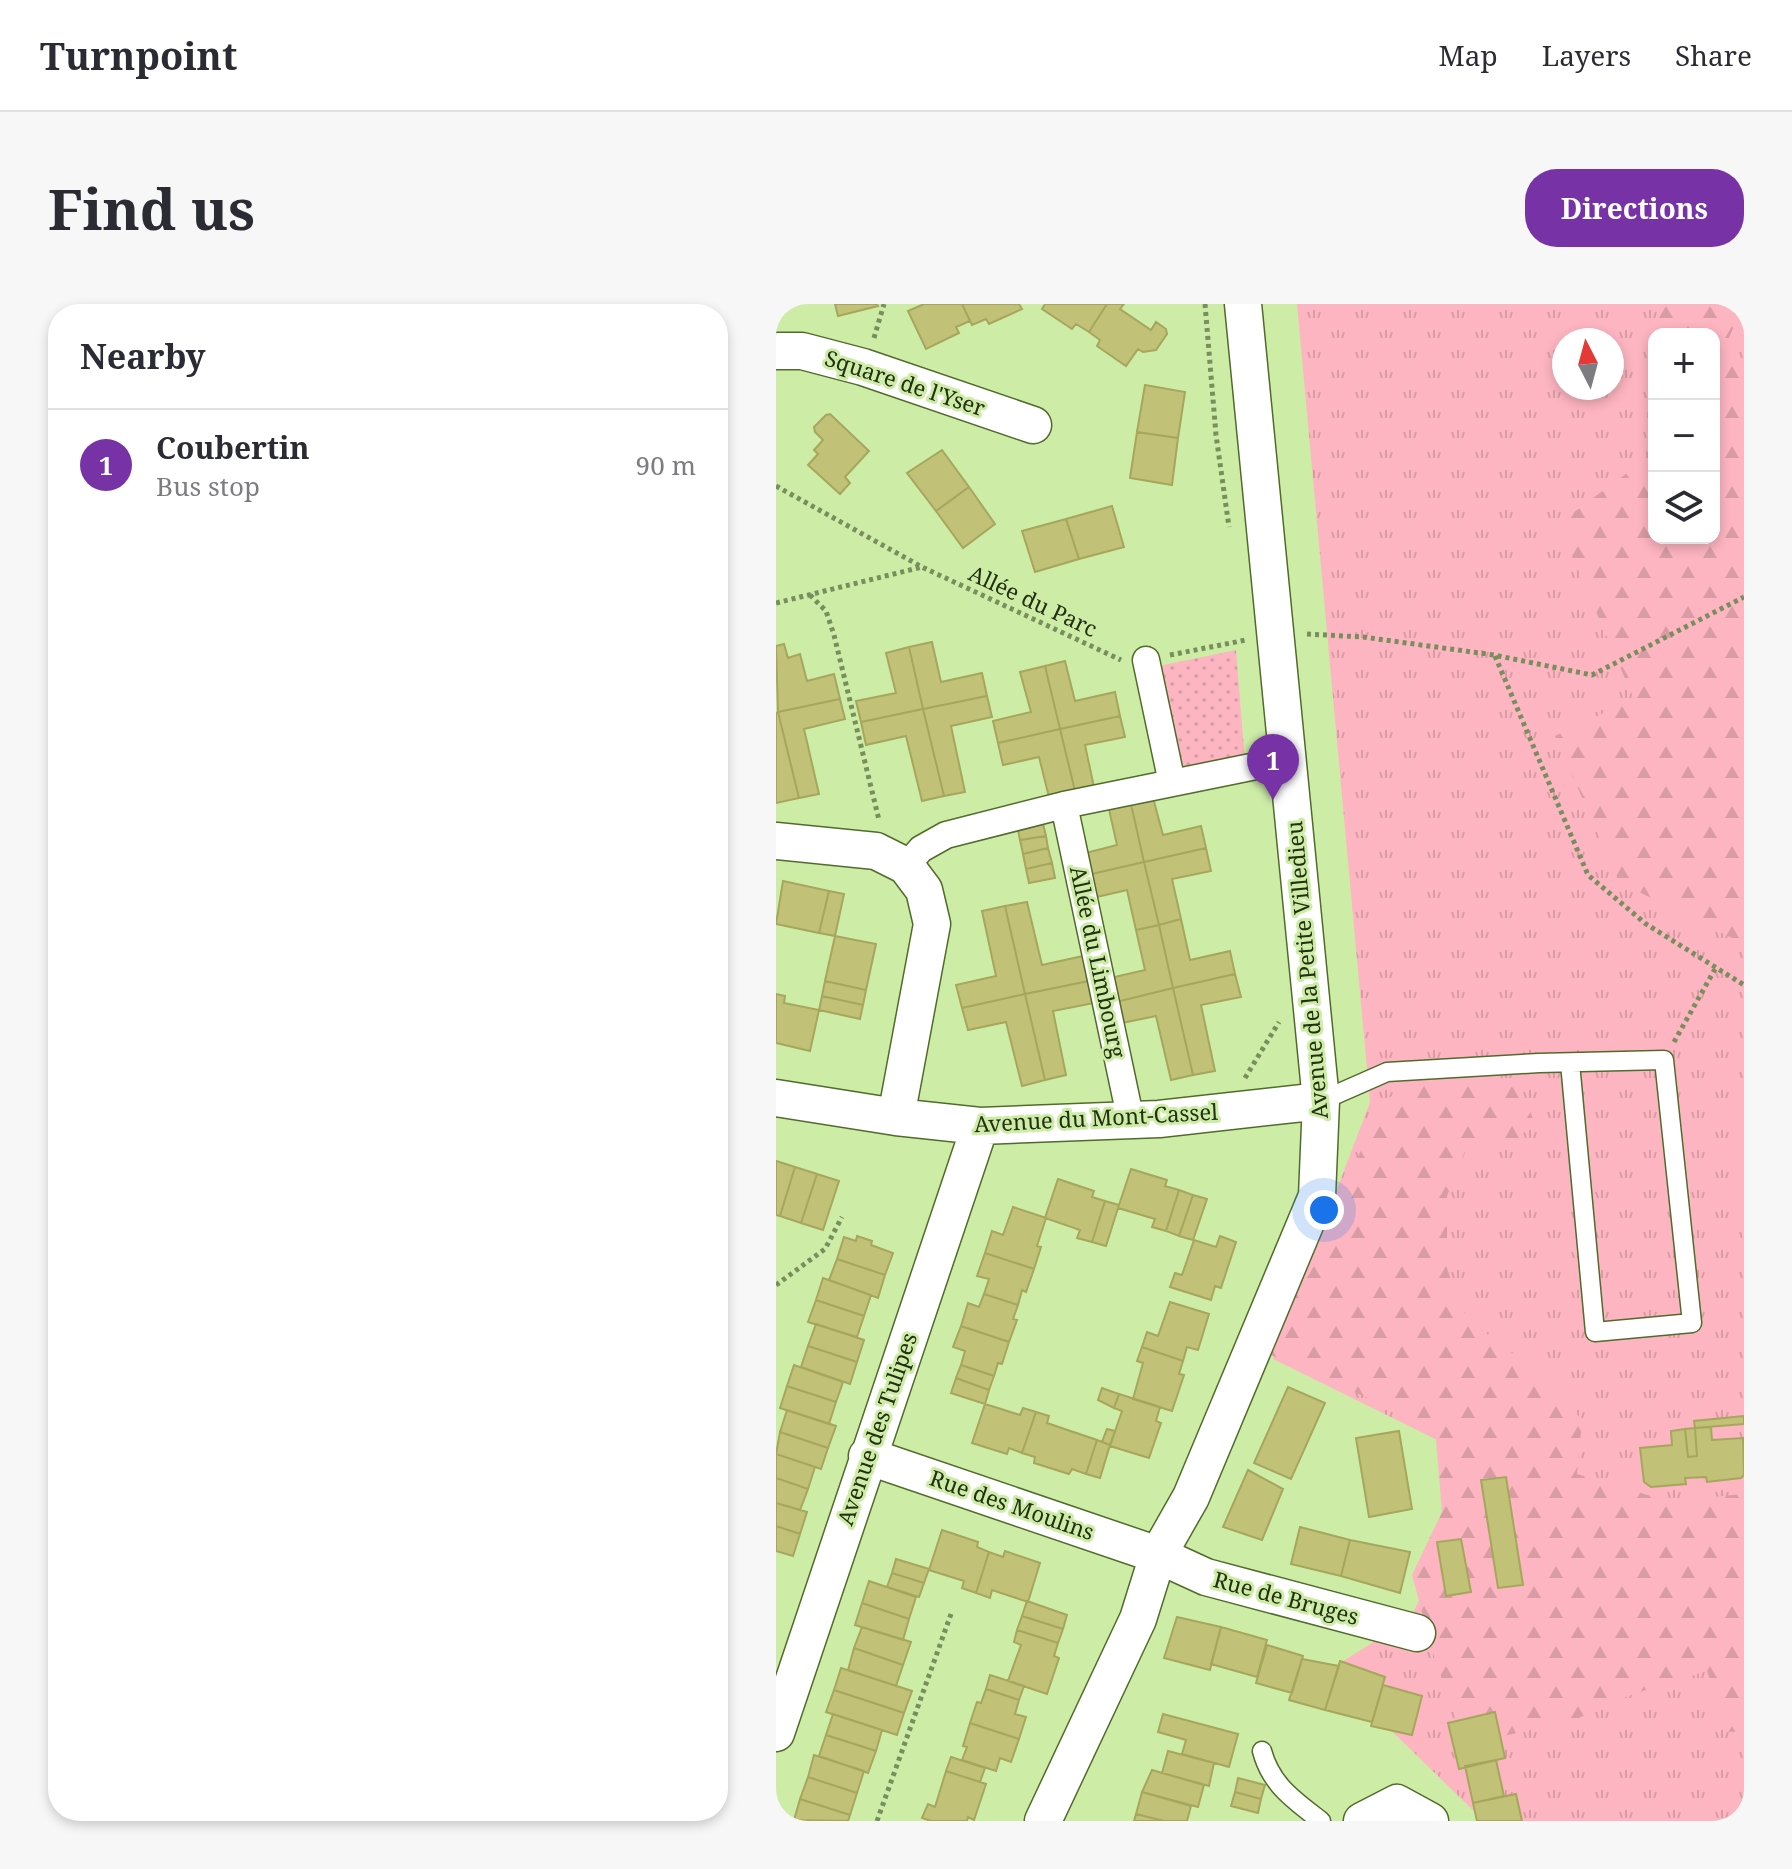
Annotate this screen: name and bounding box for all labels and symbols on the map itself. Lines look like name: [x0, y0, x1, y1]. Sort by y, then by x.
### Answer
north arrow: [1552, 328, 1624, 400]
street label: Square de l'Yser: [821, 342, 990, 422]
street label: Allée du Parc: [964, 557, 1103, 643]
pin: 1: [1247, 734, 1299, 800]
street label: Avenue de la Petite Villedieu: [1278, 820, 1334, 1120]
street label: Allée du Limbourg: [1064, 863, 1134, 1061]
street label: Avenue du Mont-Cassel: [973, 1096, 1219, 1138]
your location: [1304, 1190, 1344, 1230]
street label: Avenue des Tulipes: [829, 1328, 923, 1529]
street label: Rue des Moulins: [926, 1462, 1099, 1546]
street label: Rue de Bruges: [1210, 1563, 1362, 1631]

